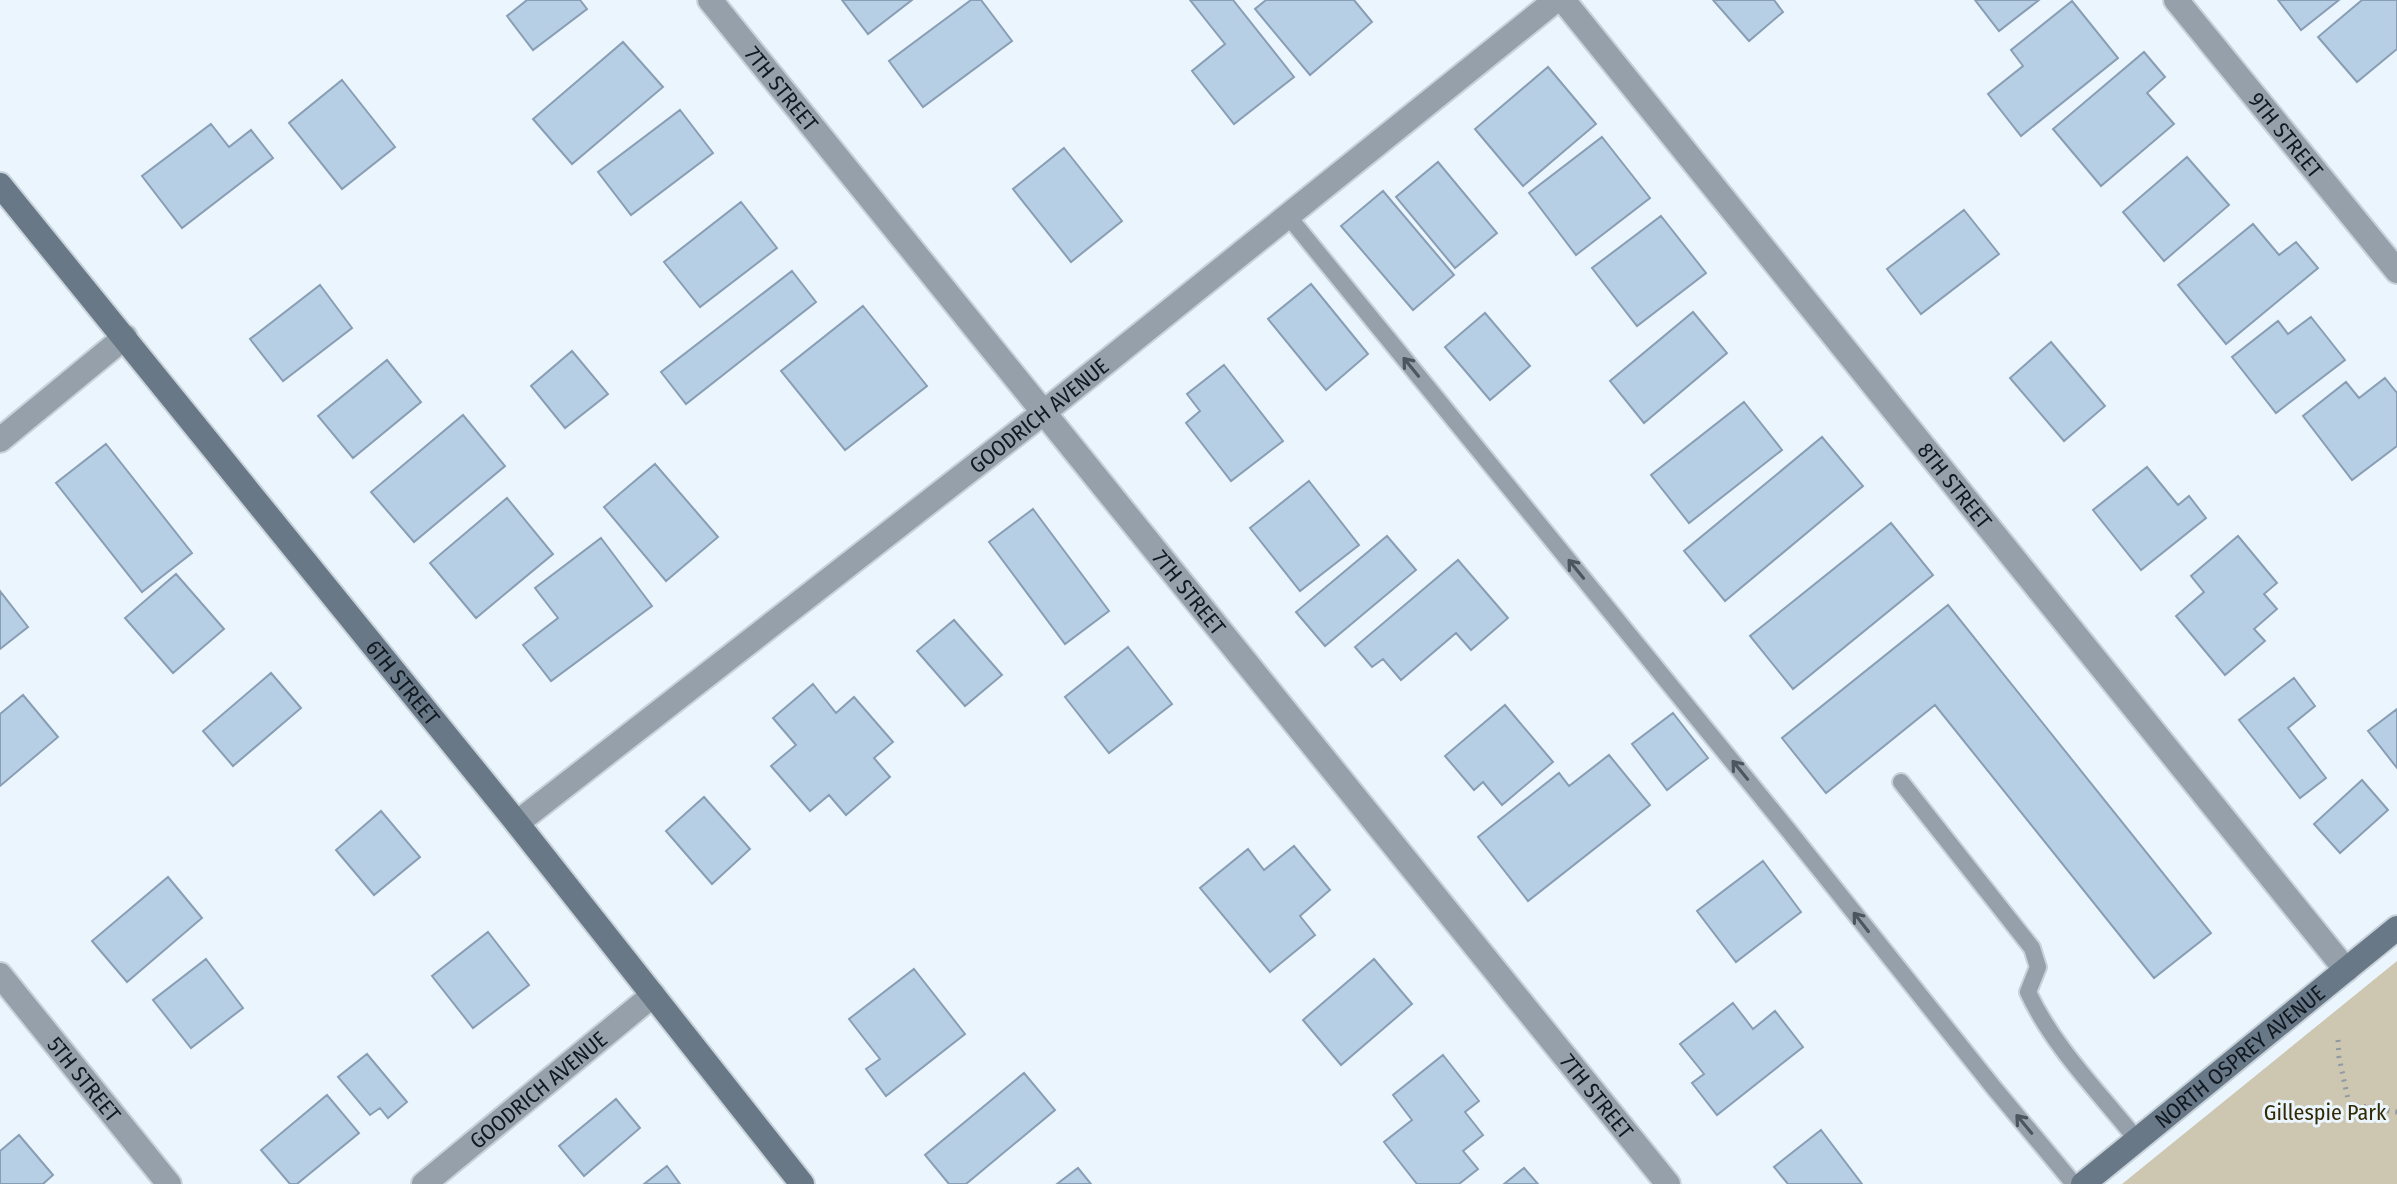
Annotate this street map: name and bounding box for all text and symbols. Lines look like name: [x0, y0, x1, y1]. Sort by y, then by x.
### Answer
street label: 7TH STREET: [739, 41, 824, 137]
street label: 9TH STREET: [2243, 87, 2329, 184]
street label: GOODRICH AVENUE: [964, 353, 1114, 479]
one-way arrow: [1402, 357, 1420, 378]
street label: 8TH STREET: [1912, 437, 1998, 535]
street label: 7TH STREET: [1147, 545, 1232, 641]
one-way arrow: [1567, 558, 1585, 579]
street label: 6TH STREET: [360, 634, 446, 731]
one-way arrow: [1731, 760, 1749, 781]
one-way arrow: [1853, 912, 1870, 933]
street label: NORTH OSPREY AVENUE: [2149, 979, 2330, 1134]
street label: GOODRICH AVENUE: [464, 1026, 613, 1155]
street label: 5TH STREET: [41, 1032, 127, 1128]
street label: 7TH STREET: [1554, 1049, 1639, 1145]
park label: Gillespie Park: [2264, 1099, 2387, 1126]
one-way arrow: [2015, 1115, 2033, 1135]

